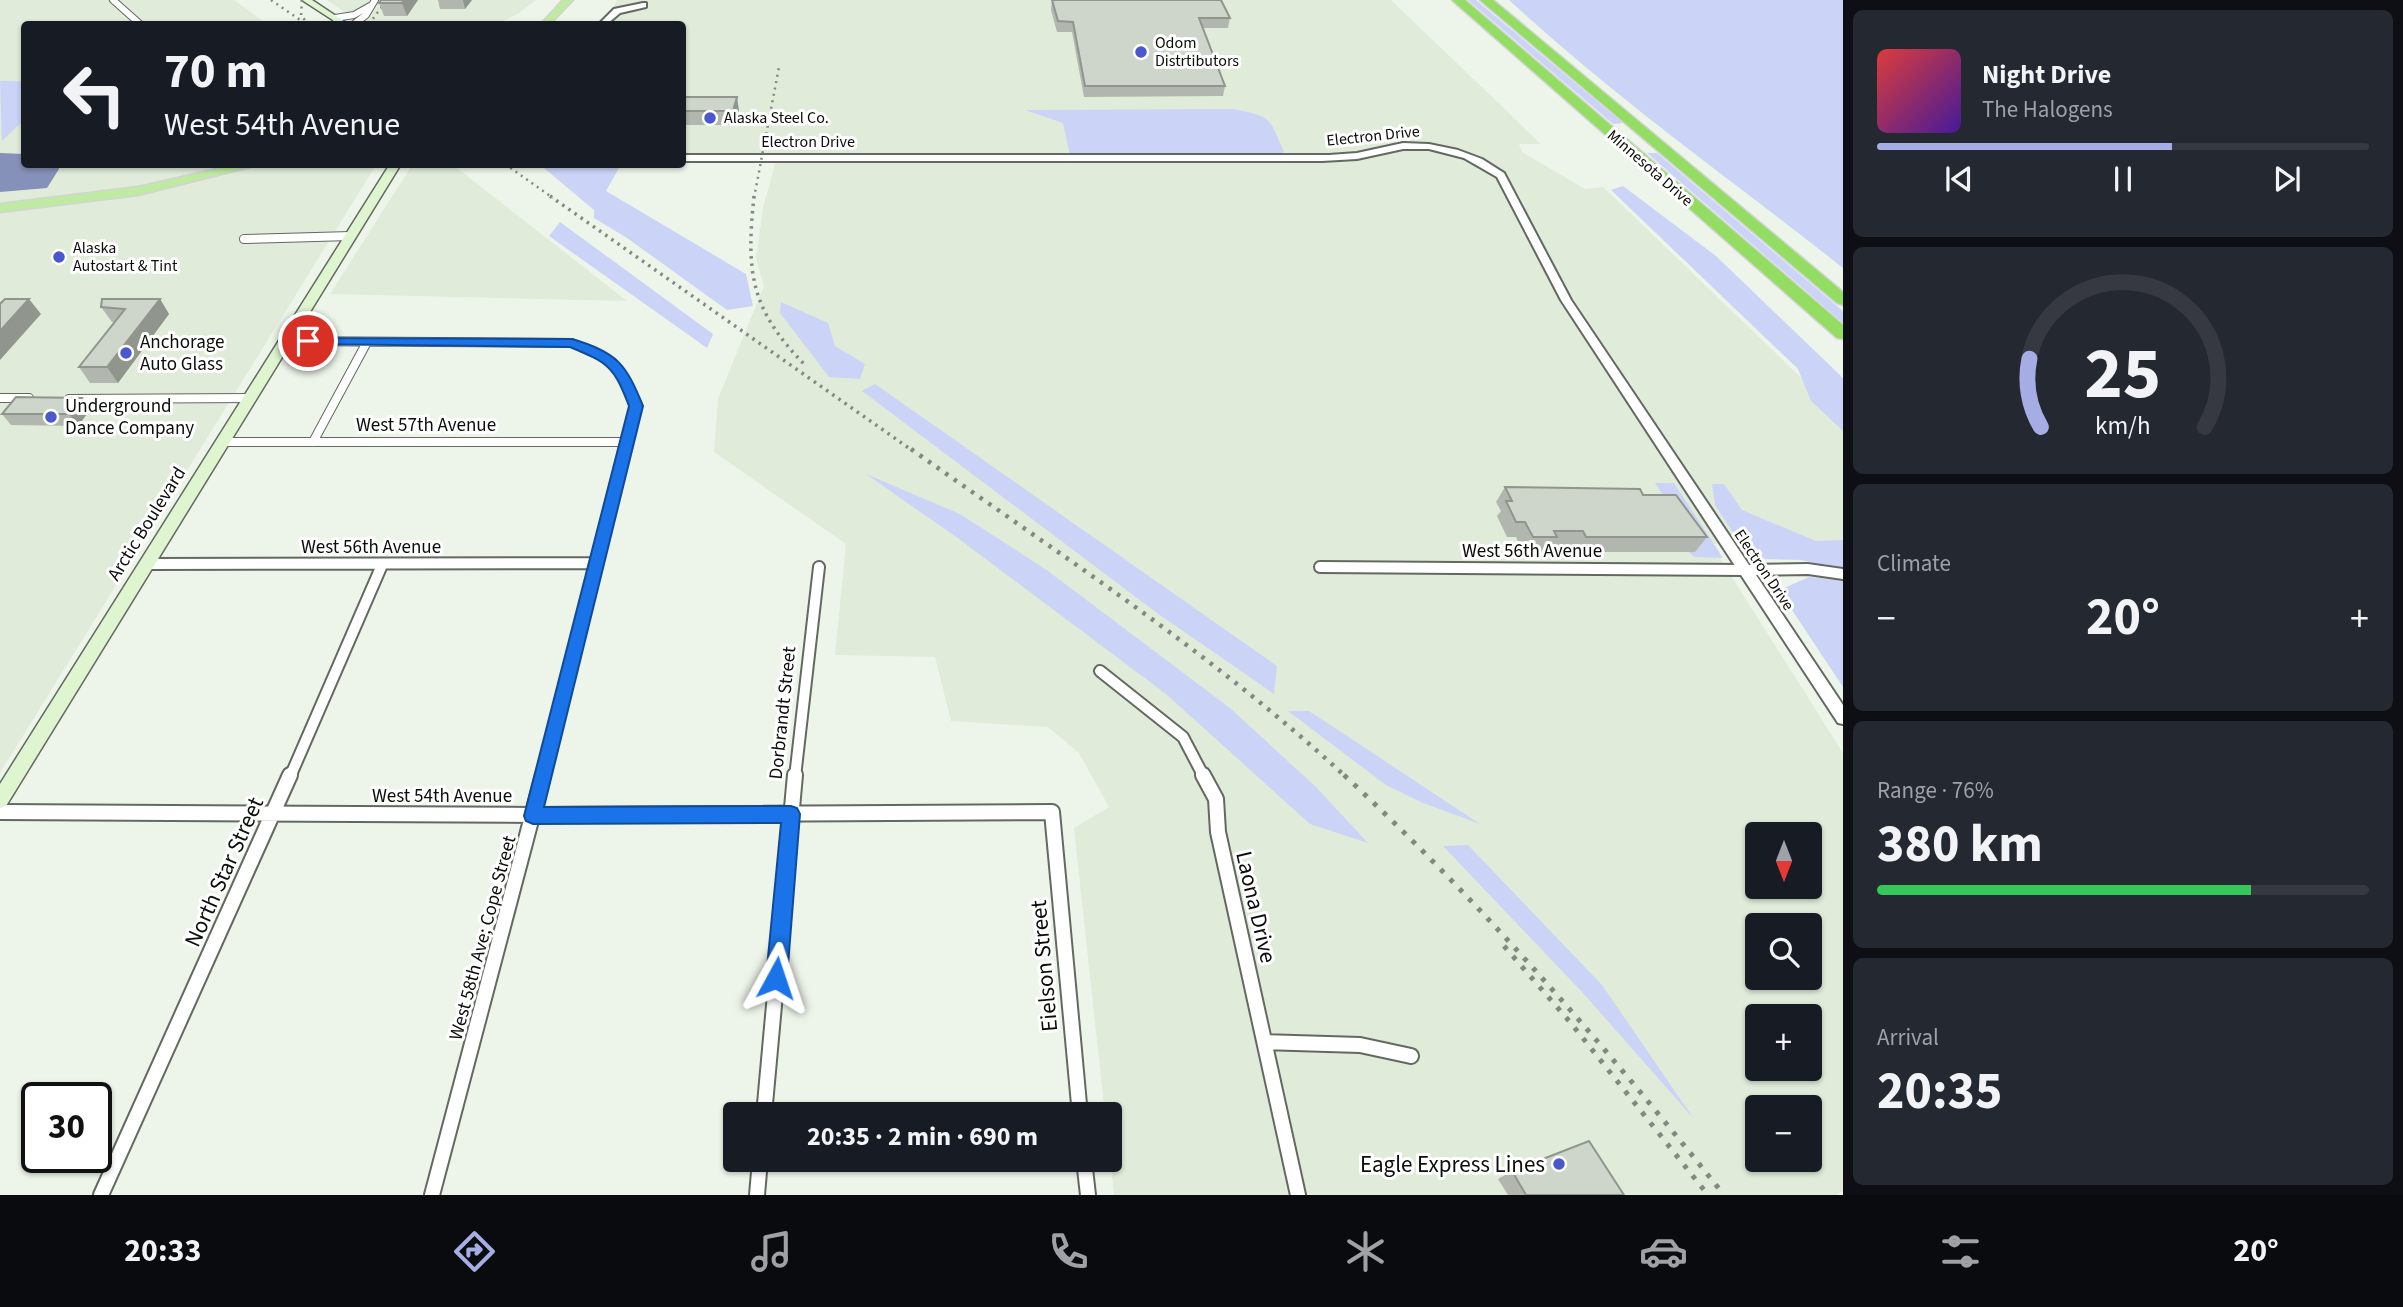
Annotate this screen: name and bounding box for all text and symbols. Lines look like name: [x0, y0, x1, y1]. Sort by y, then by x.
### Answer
place label: Odom Distrtibutors: [1155, 32, 1239, 72]
text: 70 m: [164, 37, 268, 107]
marker: Odom Distrtibutors: [1133, 44, 1149, 60]
icon: left: [49, 49, 140, 140]
text: Night Drive: [1982, 56, 2111, 93]
text: The Halogens: [1982, 93, 2113, 126]
text: West 54th Avenue: [164, 102, 400, 148]
place label: Alaska Steel Co.: [724, 107, 829, 129]
marker: Alaska Steel Co.: [702, 110, 718, 126]
street label: Electron Drive: [1325, 120, 1421, 152]
street label: Minnesota Drive: [1602, 125, 1698, 211]
street label: Electron Drive: [761, 131, 855, 153]
icon: previous: [1940, 160, 1978, 198]
icon: pause: [2104, 160, 2142, 198]
icon: next: [2268, 160, 2306, 198]
place label: Alaska Autostart & Tint: [73, 237, 178, 277]
marker: Alaska Autostart & Tint: [51, 249, 67, 265]
pin: [278, 311, 338, 371]
icon: arrive: [289, 322, 327, 360]
text: 25: [2085, 322, 2161, 426]
place label: Anchorage Auto Glass: [140, 329, 224, 378]
marker: Anchorage Auto Glass: [118, 345, 134, 361]
place label: Underground Dance Company: [65, 393, 194, 442]
text: km/h: [2095, 407, 2151, 443]
marker: Underground Dance Company: [43, 409, 59, 425]
street label: West 57th Avenue: [356, 412, 496, 439]
street label: Arctic Boulevard: [101, 462, 193, 586]
street label: Electron Drive: [1729, 525, 1799, 615]
street label: West 56th Avenue: [301, 534, 441, 561]
street label: West 56th Avenue: [1462, 538, 1602, 565]
text: Climate: [1877, 547, 1951, 580]
text: 20°: [2086, 581, 2160, 655]
text: −: [1877, 592, 1896, 646]
text: +: [2350, 592, 2369, 646]
street label: Dorbrandt Street: [763, 645, 803, 781]
text: Range · 76%: [1877, 774, 1994, 807]
street label: West 54th Avenue: [372, 783, 512, 810]
street label: North Star Street: [176, 792, 272, 952]
text: 380 km: [1877, 808, 2043, 882]
north arrow: [1745, 822, 1822, 900]
map controls: [1745, 822, 1822, 1172]
street label: West 58th Ave; Cope Street: [443, 832, 524, 1043]
street label: Laona Drive: [1227, 848, 1285, 966]
street label: Eielson Street: [1022, 899, 1066, 1033]
button: search: [1745, 913, 1822, 990]
position arrow: [739, 941, 813, 1015]
button: +: [1745, 1004, 1822, 1081]
text: Arrival: [1877, 1021, 1939, 1054]
text: 20:35: [1877, 1055, 2002, 1129]
speed limit sign: 30: [21, 1082, 112, 1173]
button: −: [1745, 1095, 1822, 1172]
text: 20:35 · 2 min · 690 m: [807, 1118, 1038, 1155]
place label: Eagle Express Lines: [1360, 1148, 1545, 1181]
marker: Eagle Express Lines: [1551, 1156, 1567, 1172]
icon: directions: [450, 1227, 499, 1276]
icon: music: [747, 1227, 796, 1276]
icon: phone: [1044, 1227, 1093, 1276]
icon: climate: [1341, 1227, 1390, 1276]
icon: car: [1639, 1227, 1688, 1276]
icon: filters: [1936, 1227, 1985, 1276]
text: 20:33: [124, 1228, 201, 1274]
text: 20°: [2233, 1228, 2279, 1274]

